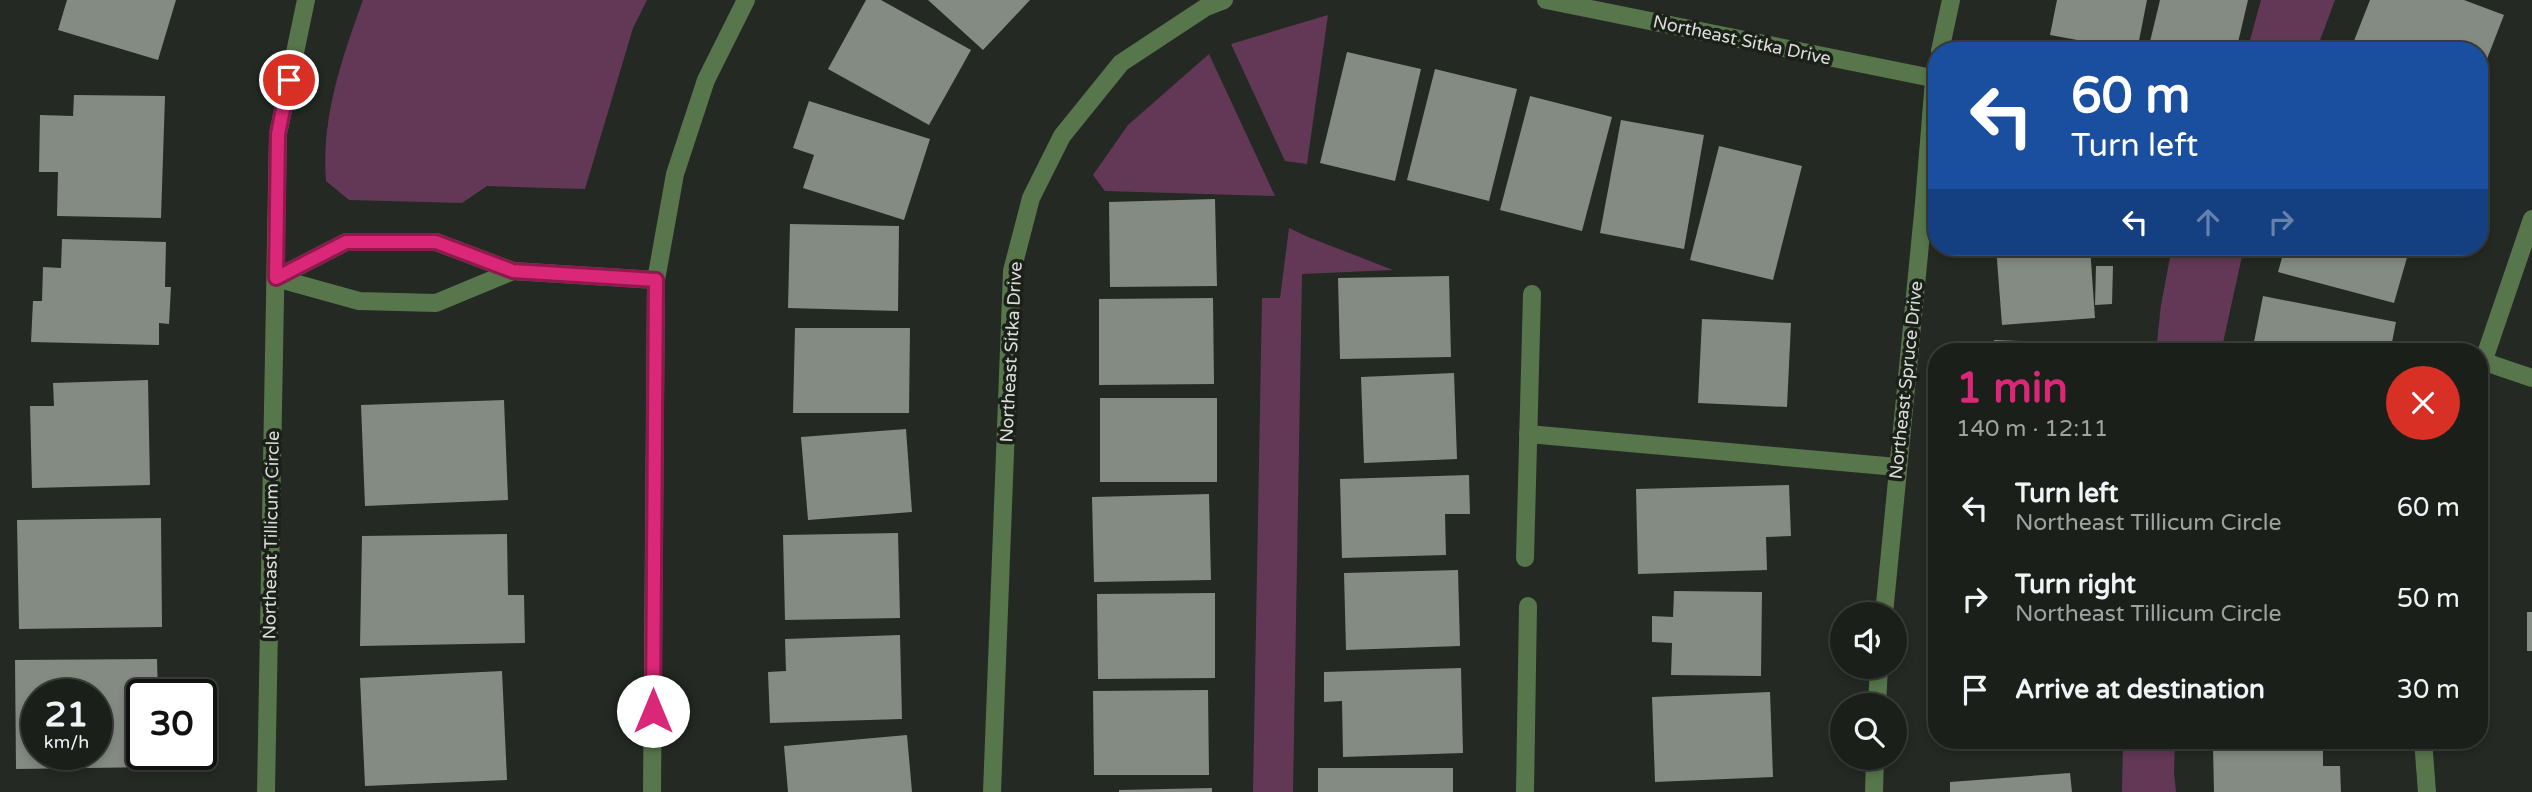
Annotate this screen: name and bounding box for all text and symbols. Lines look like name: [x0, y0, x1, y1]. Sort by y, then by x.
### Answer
street label: Northeast Sitka Drive: [1651, 10, 1833, 70]
pin: [259, 50, 319, 110]
icon: arrive: [270, 61, 308, 99]
text: 60 m: [2071, 67, 2190, 126]
icon: left: [1956, 70, 2047, 161]
text: Turn left: [2071, 127, 2198, 165]
icon: left: [2116, 203, 2154, 241]
icon: ahead: [2189, 203, 2227, 241]
icon: right: [2262, 203, 2300, 241]
street label: Northeast Sitka Drive: [995, 261, 1027, 443]
street label: Northeast Spruce Drive: [1885, 280, 1927, 480]
text: 1 min: [1956, 363, 2068, 414]
button: close: [2386, 366, 2460, 440]
text: 140 m · 12:11: [1956, 415, 2108, 443]
street label: Northeast Tillicum Circle: [258, 430, 284, 640]
text: Turn left: [2015, 478, 2118, 509]
icon: left: [1956, 489, 1994, 527]
text: 60 m: [2397, 492, 2460, 523]
text: Northeast Tillicum Circle: [2015, 509, 2282, 537]
text: Turn right: [2015, 569, 2136, 600]
icon: right: [1956, 580, 1994, 618]
text: 50 m: [2397, 583, 2460, 614]
text: Northeast Tillicum Circle: [2015, 600, 2282, 628]
map controls: [1830, 602, 1907, 770]
button: sound: [1830, 602, 1907, 679]
icon: arrive: [1956, 671, 1994, 709]
position arrow: [616, 674, 690, 748]
text: Arrive at destination: [2015, 674, 2265, 705]
text: 30 m: [2397, 674, 2460, 705]
speed limit sign: 30: [126, 679, 217, 770]
button: search: [1830, 693, 1907, 770]
text: 21: [45, 694, 88, 736]
text: km/h: [44, 731, 89, 753]

